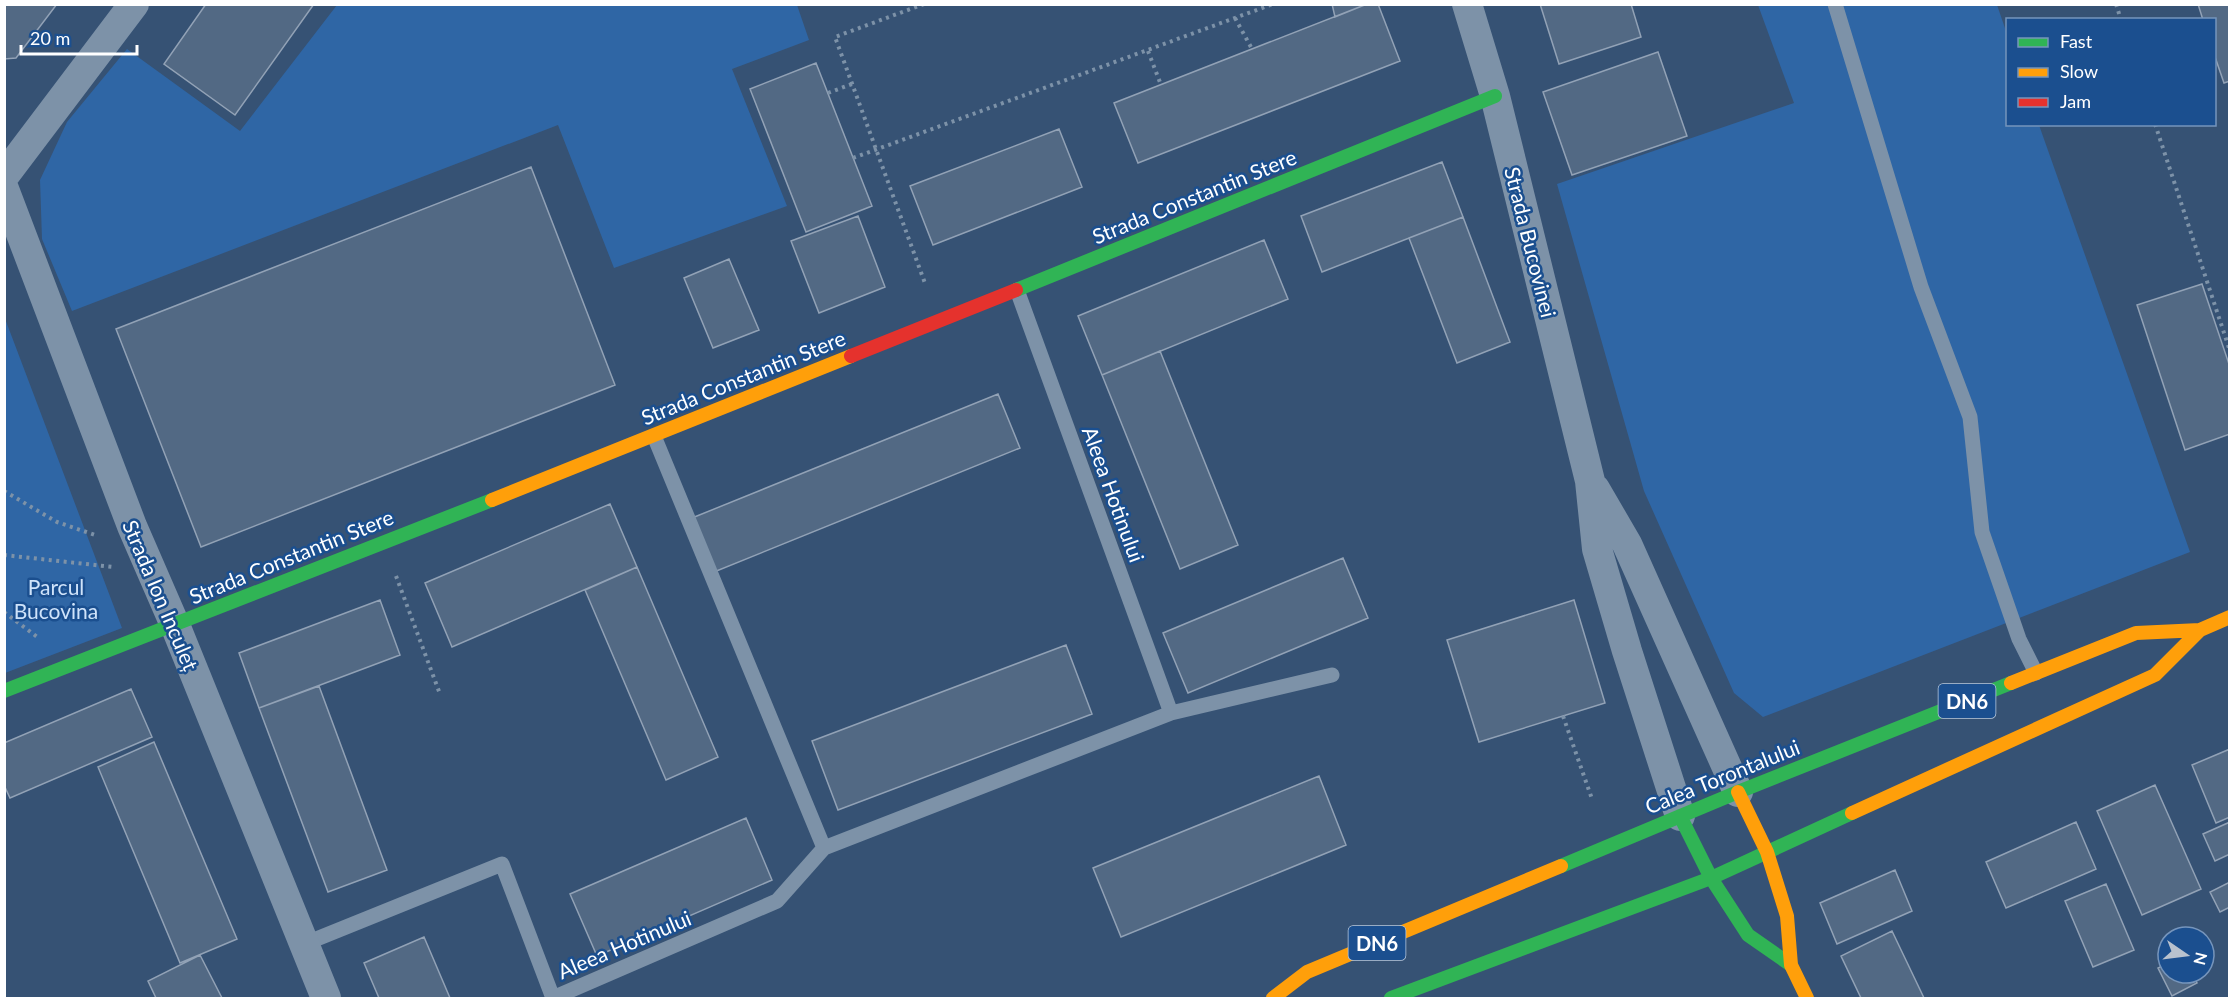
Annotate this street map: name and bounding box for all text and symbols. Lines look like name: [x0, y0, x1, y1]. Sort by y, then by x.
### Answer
scale bar: [21, 18, 136, 56]
legend: [2006, 18, 2216, 126]
text: 20 m: [30, 27, 70, 49]
text: Fast: [2060, 30, 2093, 52]
text: Slow: [2060, 60, 2098, 82]
text: Jam: [2060, 90, 2091, 112]
street label: Strada Constantin Stere: [1088, 144, 1300, 248]
street label: Strada Bucovinei: [1500, 164, 1562, 320]
street label: Strada Constantin Stere: [637, 325, 849, 429]
street label: Aleea Hotinului: [1078, 423, 1150, 565]
street label: Strada Constantin Stere: [185, 504, 397, 608]
street label: Strada Ion Inculeț: [118, 516, 204, 674]
park label: Parcul Bucovina: [14, 574, 98, 623]
road number: DN6: [1938, 684, 1996, 718]
street label: Calea Torontalului: [1641, 734, 1803, 818]
street label: Aleea Hotinului: [553, 905, 695, 983]
north arrow: [2156, 925, 2216, 985]
road number: DN6: [1348, 926, 1406, 960]
text: N: [2190, 950, 2212, 967]

